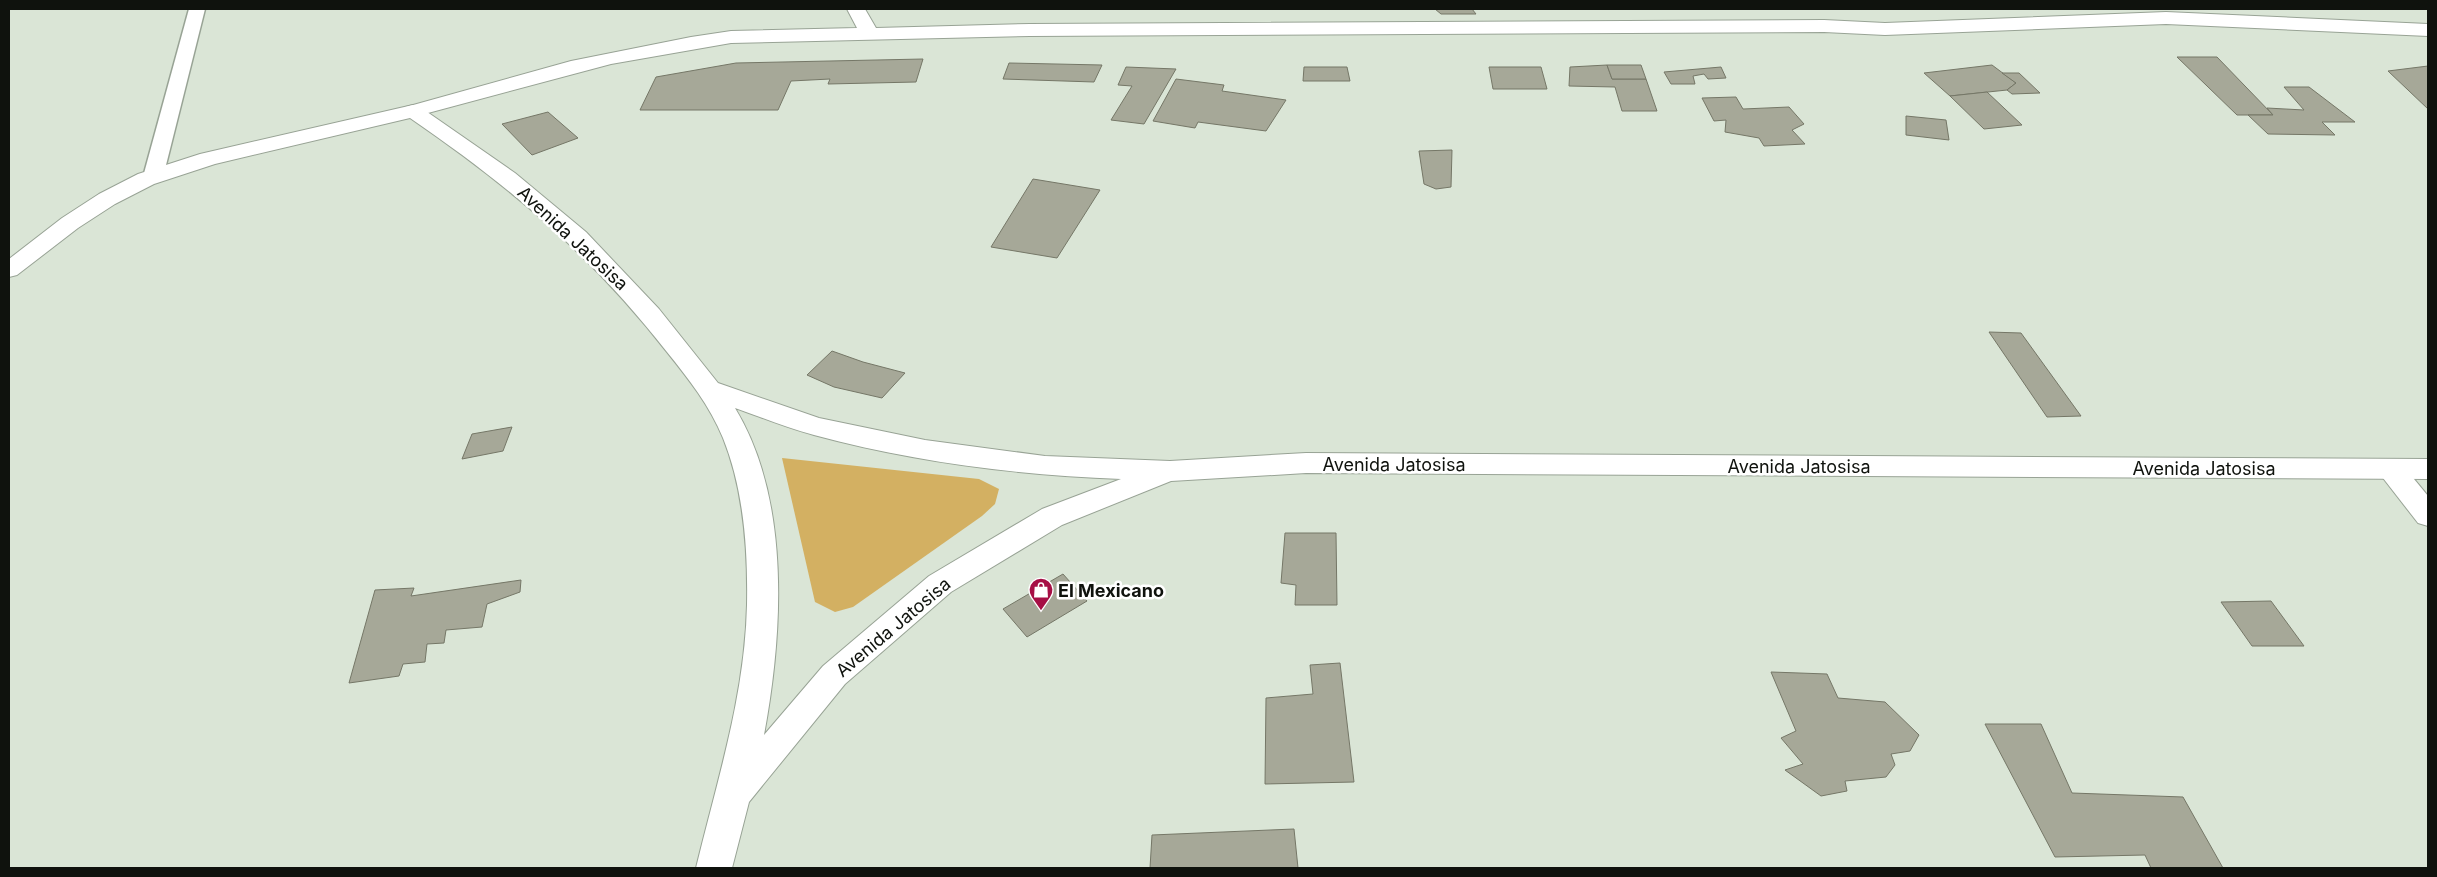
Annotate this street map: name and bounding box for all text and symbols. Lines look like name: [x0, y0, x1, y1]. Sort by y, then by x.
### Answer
street label: Avenida Jatosisa: [514, 182, 632, 294]
street label: Avenida Jatosisa: [1323, 454, 1466, 475]
street label: Avenida Jatosisa: [1728, 456, 1871, 477]
street label: Avenida Jatosisa: [2133, 458, 2276, 479]
street label: Avenida Jatosisa: [831, 573, 955, 681]
shop icon: El Mexicano: [1028, 577, 1054, 611]
place label: El Mexicano: [1058, 580, 1164, 601]

